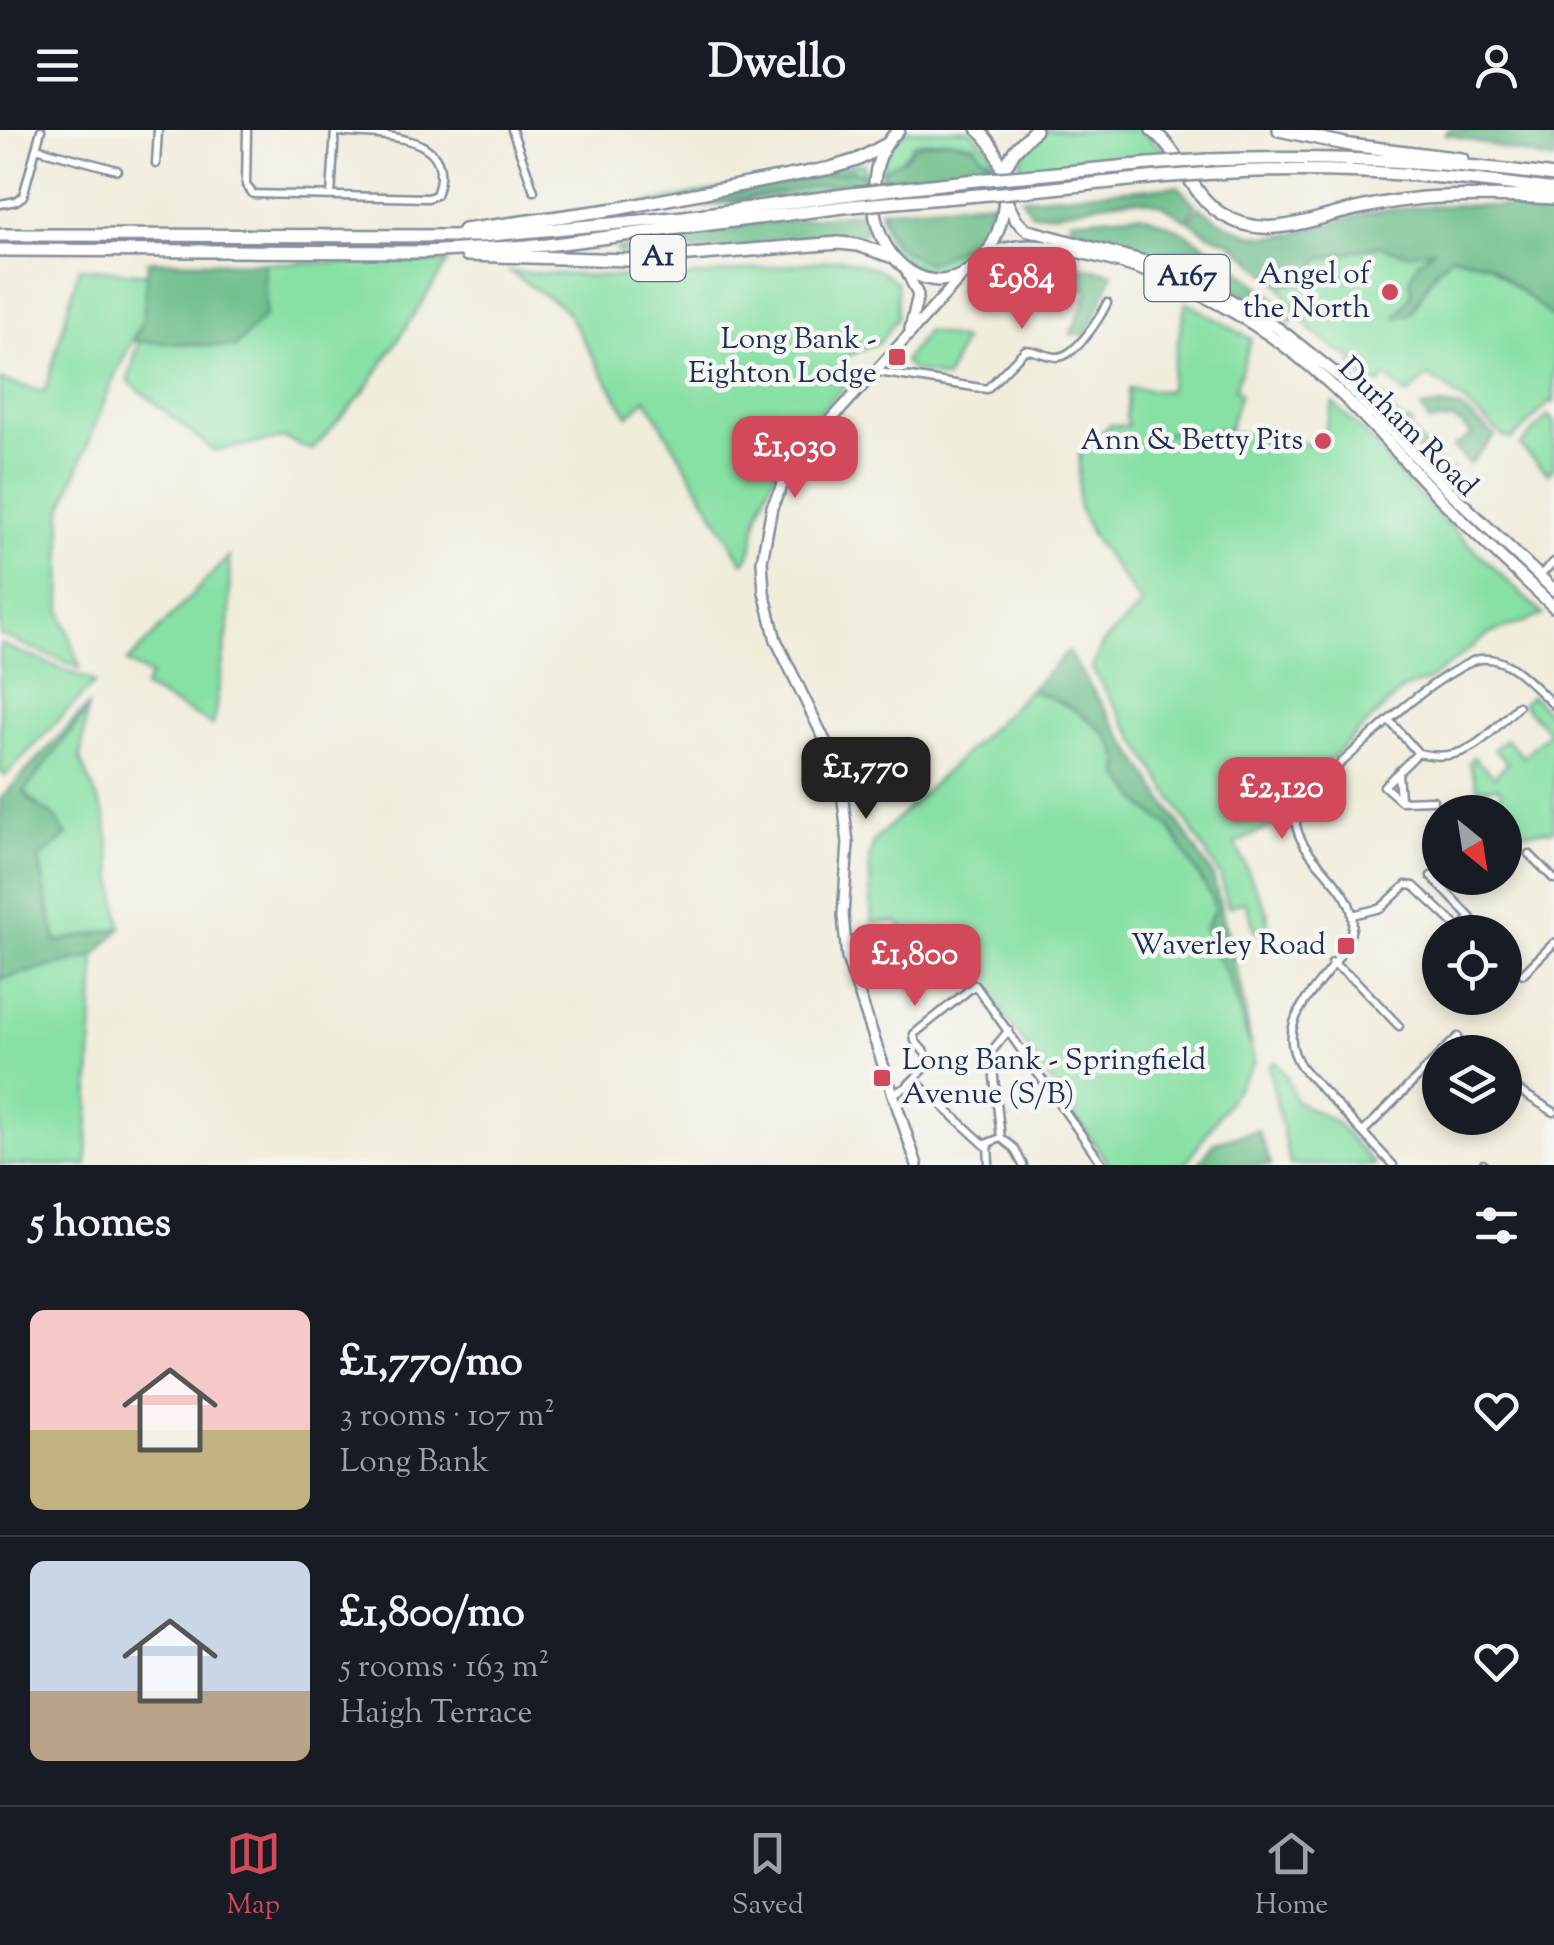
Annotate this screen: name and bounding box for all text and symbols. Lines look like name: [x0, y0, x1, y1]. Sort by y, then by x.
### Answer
text: Dwello: [708, 33, 846, 98]
icon: menu: [30, 38, 85, 93]
icon: person: [1469, 38, 1524, 93]
road number: A1: [630, 235, 686, 281]
pin: £984: [963, 247, 1081, 332]
place label: Angel of the North: [1243, 254, 1372, 331]
road number: A167: [1144, 255, 1230, 301]
text: £984: [989, 256, 1055, 302]
marker: Angel of the North: [1379, 281, 1401, 303]
place label: Long Bank - Eighton Lodge: [688, 319, 877, 396]
marker: Long Bank - Eighton Lodge: [886, 346, 908, 368]
street label: Durham Road: [1327, 348, 1487, 508]
pin: £1,030: [714, 416, 876, 501]
place label: Ann & Betty Pits: [1080, 420, 1303, 463]
text: £1,030: [754, 425, 836, 471]
marker: Ann & Betty Pits: [1312, 430, 1334, 452]
pin: £1,770: [785, 737, 947, 822]
text: £1,770: [823, 746, 909, 792]
pin: £2,120: [1201, 757, 1363, 842]
text: £2,120: [1240, 766, 1324, 812]
north arrow: [1422, 795, 1522, 895]
map controls: [1422, 795, 1522, 1135]
button: locate: [1422, 915, 1522, 1015]
pin: £1,800: [834, 924, 996, 1009]
place label: Waverley Road: [1131, 925, 1326, 968]
text: £1,800: [872, 933, 958, 979]
marker: Waverley Road: [1335, 935, 1357, 957]
button: layers: [1422, 1035, 1522, 1135]
place label: Long Bank - Springfield Avenue (S/B): [902, 1040, 1206, 1117]
marker: Long Bank - Springfield Avenue (S/B): [871, 1067, 893, 1089]
text: 5 homes: [30, 1195, 171, 1255]
icon: filters: [1469, 1198, 1524, 1253]
text: £1,770/mo: [340, 1334, 523, 1394]
icon: home: [110, 1350, 230, 1470]
icon: heart: [1469, 1383, 1524, 1438]
text: 3 rooms · 107 m²: [340, 1394, 555, 1440]
text: Long Bank: [340, 1440, 489, 1486]
text: £1,800/mo: [340, 1585, 525, 1645]
icon: home: [110, 1601, 230, 1721]
icon: heart: [1469, 1634, 1524, 1689]
text: 5 rooms · 163 m²: [340, 1645, 549, 1691]
text: Haigh Terrace: [340, 1691, 532, 1737]
tab: Map: [226, 1826, 281, 1926]
tab: Saved: [732, 1826, 804, 1926]
tab: Home: [1255, 1826, 1328, 1926]

